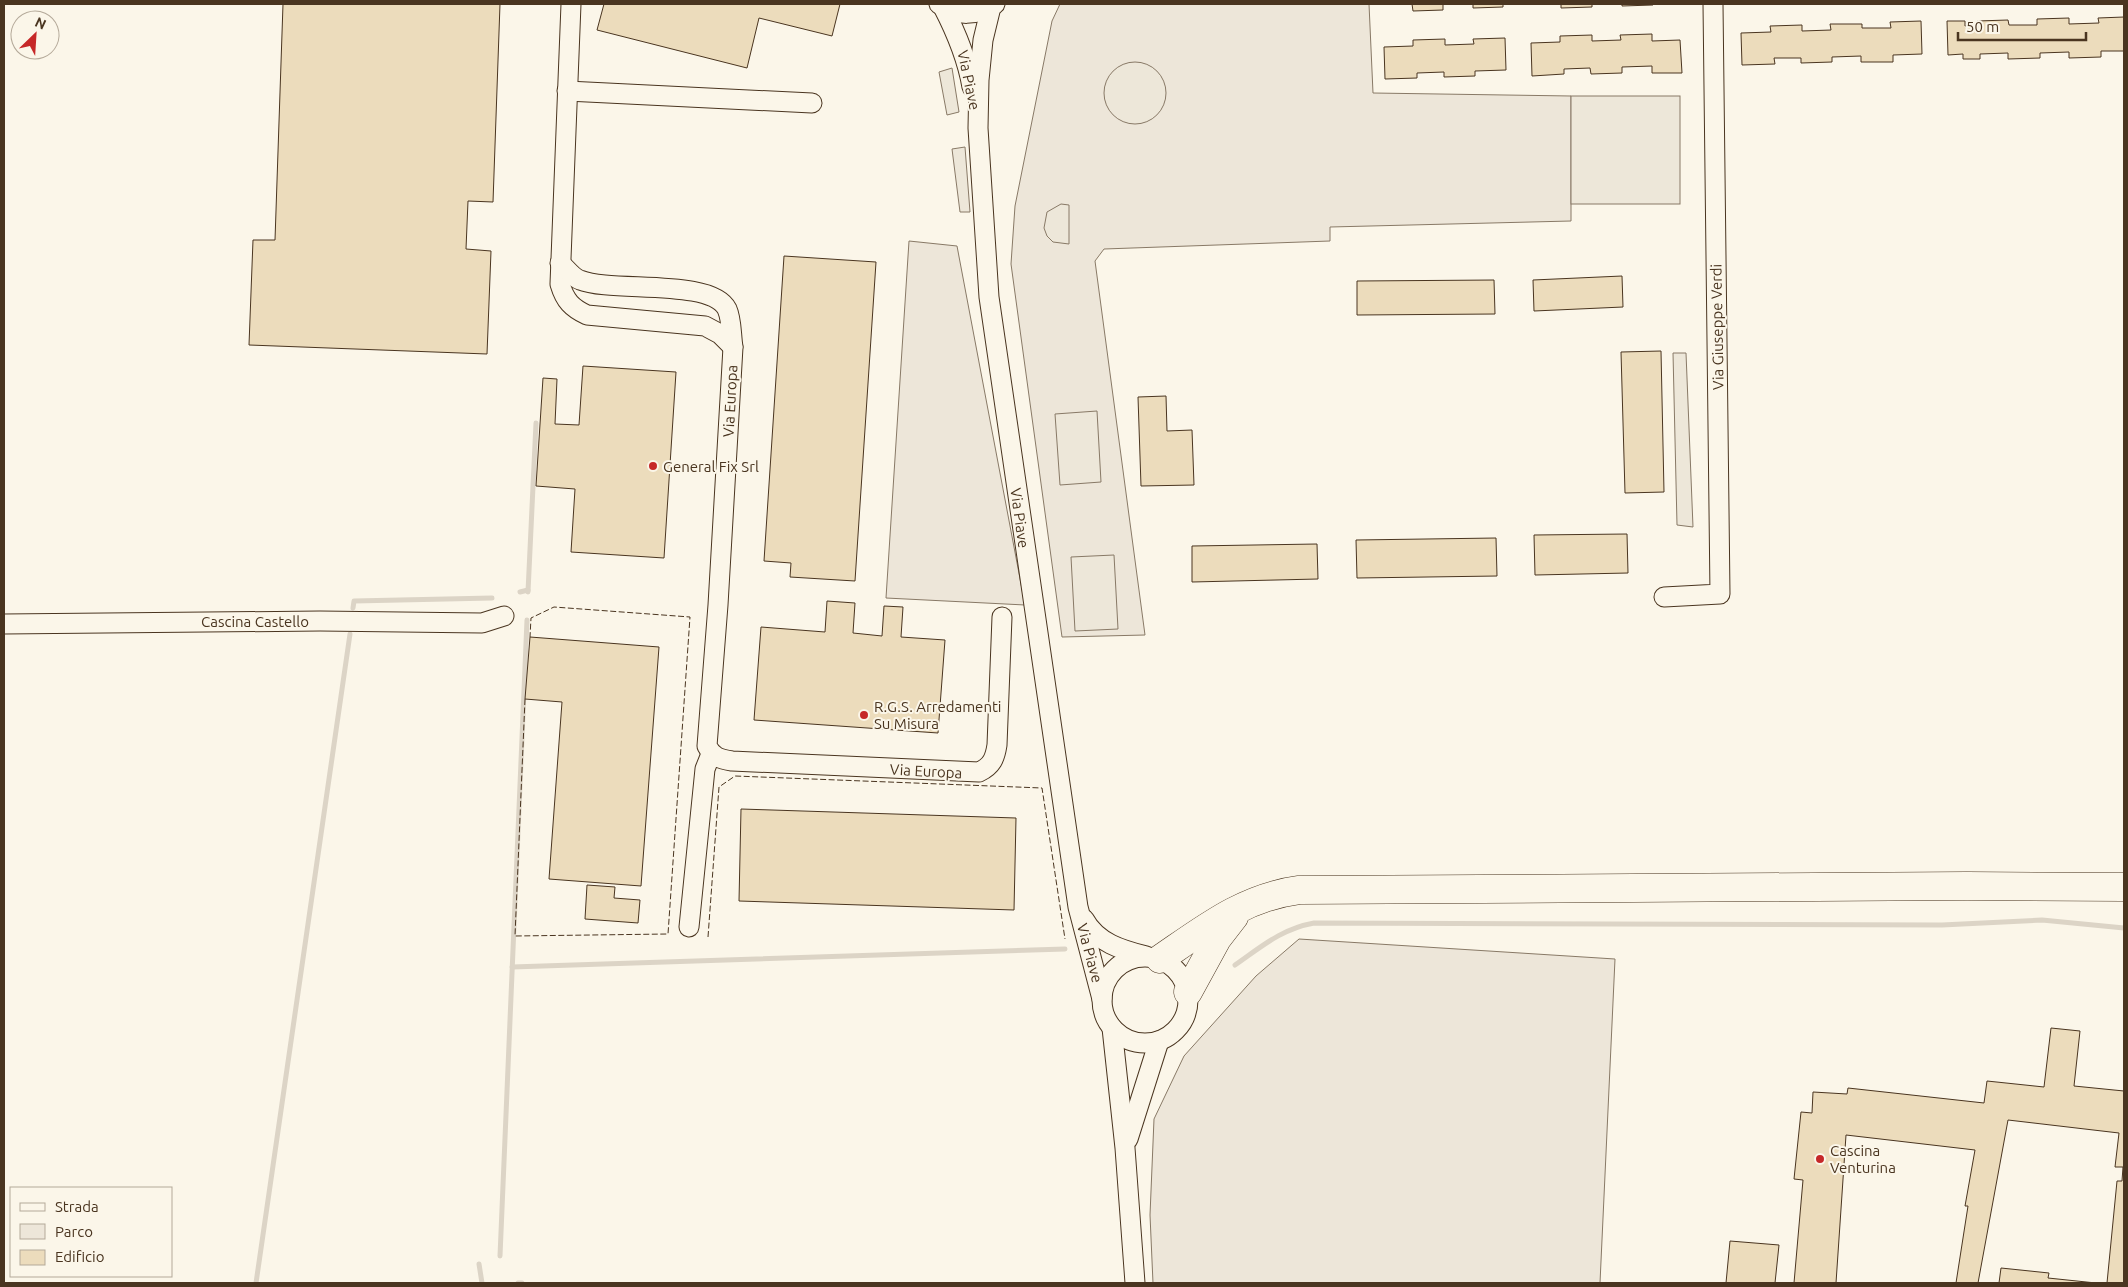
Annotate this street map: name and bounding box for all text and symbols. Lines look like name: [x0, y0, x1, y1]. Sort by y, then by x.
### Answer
north arrow: [10, 10, 60, 60]
scale bar: [1958, 10, 2086, 42]
text: N: [32, 14, 49, 33]
text: 50 m: [1966, 18, 1999, 35]
street label: Via Piave: [954, 49, 984, 111]
street label: Via Giuseppe Verdi: [1707, 264, 1727, 390]
street label: Via Europa: [720, 364, 740, 438]
place label: General Fix Srl: [663, 458, 759, 475]
marker: General Fix Srl: [647, 460, 659, 472]
street label: Via Piave: [1007, 487, 1033, 549]
street label: Cascina Castello: [201, 613, 309, 630]
place label: R.G.S. Arredamenti Su Misura: [874, 698, 1002, 732]
marker: R.G.S. Arredamenti Su Misura: [858, 709, 870, 721]
street label: Via Europa: [889, 761, 963, 781]
street label: Via Piave: [1074, 921, 1106, 985]
place label: Cascina Venturina: [1830, 1142, 1896, 1176]
marker: Cascina Venturina: [1814, 1153, 1826, 1165]
legend: [10, 1187, 172, 1277]
text: Strada: [55, 1198, 99, 1215]
text: Parco: [55, 1223, 93, 1240]
text: Edificio: [55, 1248, 104, 1265]

